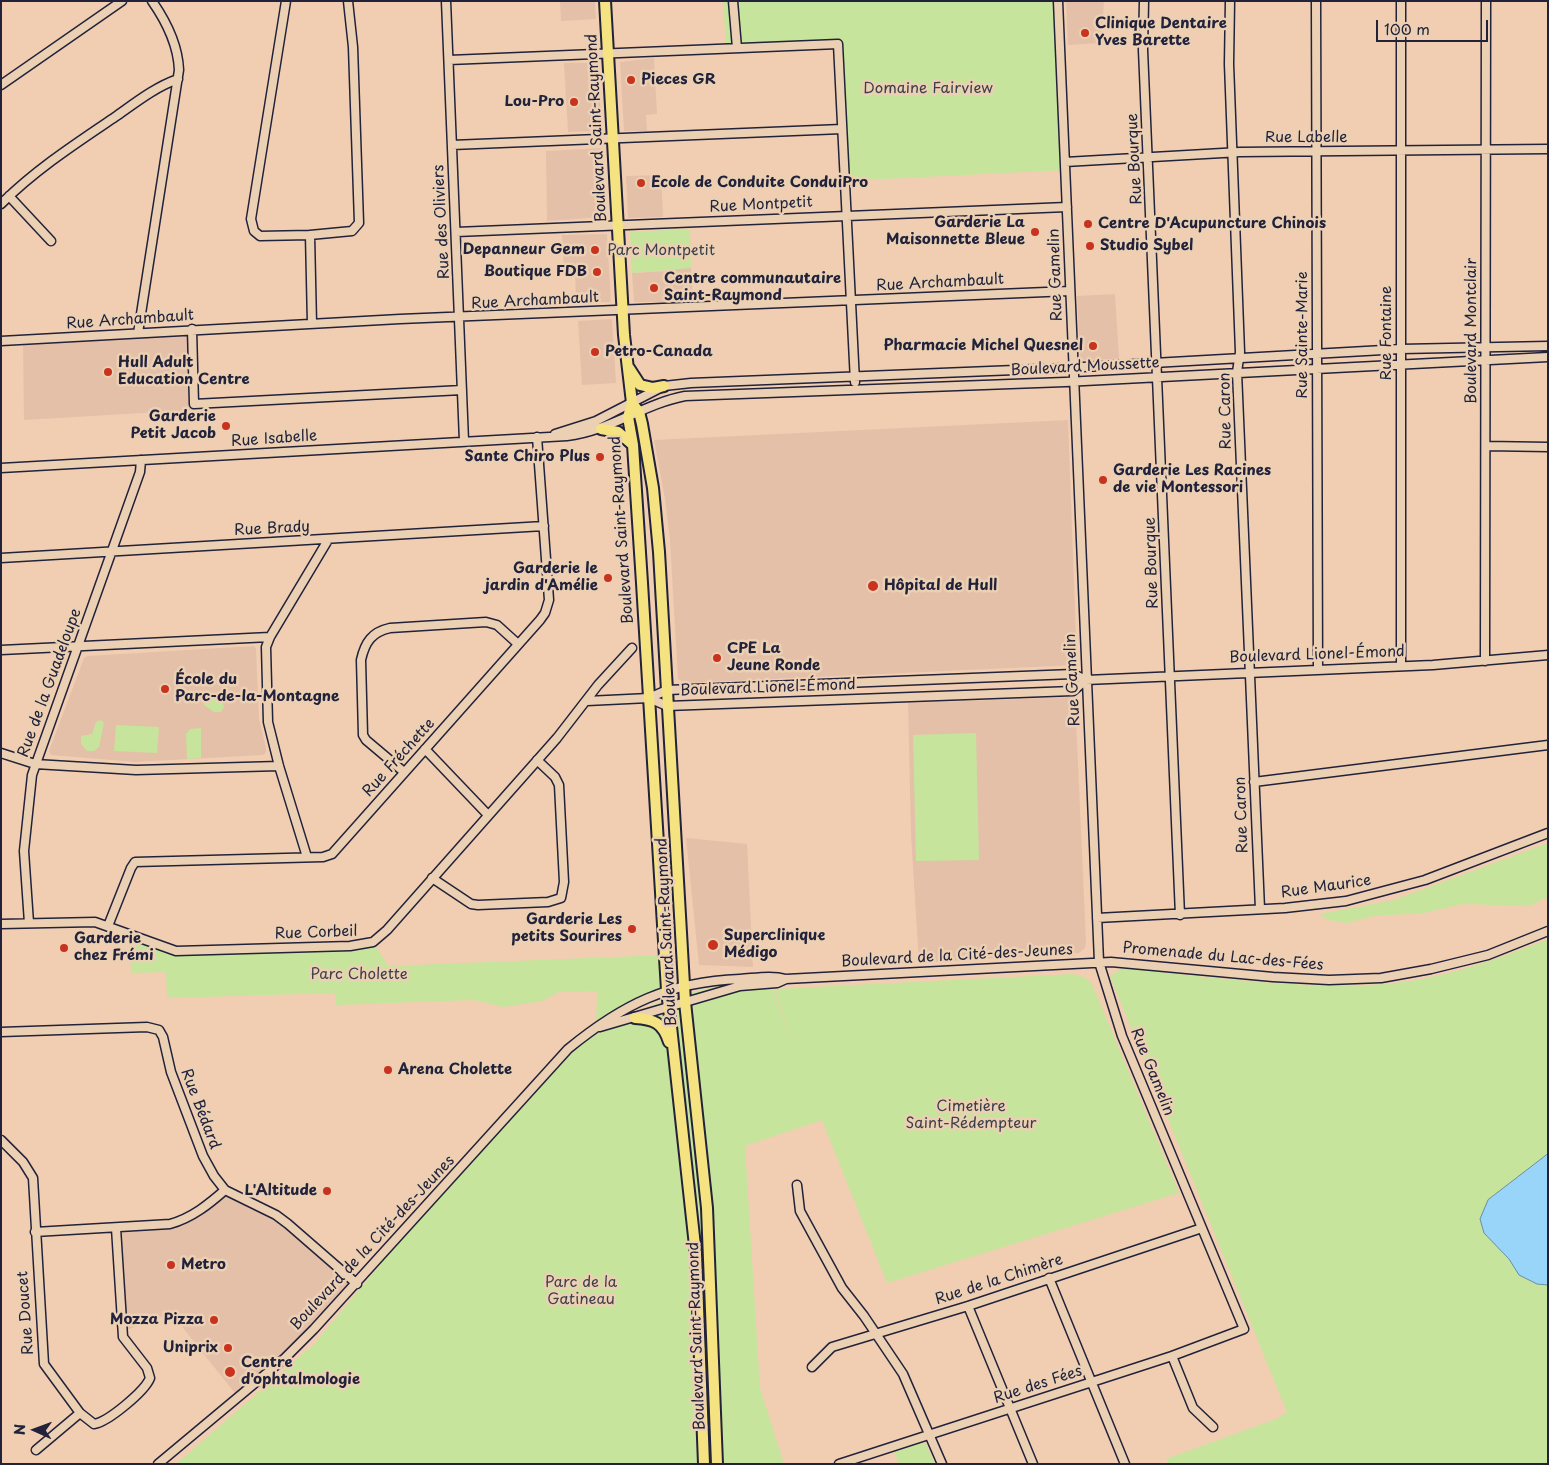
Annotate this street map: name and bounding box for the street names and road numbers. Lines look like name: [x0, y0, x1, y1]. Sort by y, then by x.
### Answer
street label: Boulevard Saint-Raymond: [583, 33, 611, 223]
street label: Rue Bourque: [1124, 113, 1146, 205]
street label: Rue Labelle: [1265, 129, 1347, 147]
street label: Rue des Oliviers: [430, 164, 454, 280]
street label: Rue Montpetit: [709, 193, 813, 217]
street label: Rue Gamelin: [1045, 228, 1067, 322]
street label: Boulevard Montclair: [1463, 258, 1481, 404]
street label: Rue Archambault: [876, 271, 1004, 295]
street label: Rue Sainte-Marie: [1294, 271, 1312, 399]
street label: Rue Fontaine: [1378, 286, 1396, 380]
street label: Rue Archambault: [471, 289, 599, 313]
street label: Rue Archambault: [65, 307, 195, 333]
street label: Boulevard Moussette: [1010, 354, 1160, 380]
street label: Rue Caron: [1216, 372, 1236, 450]
street label: Rue Isabelle: [230, 427, 318, 451]
street label: Boulevard Saint-Raymond: [606, 435, 638, 625]
street label: Rue Bourque: [1141, 517, 1163, 609]
street label: Rue Brady: [234, 518, 310, 540]
street label: Rue de la Guadeloupe: [15, 606, 85, 760]
street label: Rue Gamelin: [1062, 633, 1084, 727]
street label: Boulevard Lionel-Émond: [1229, 643, 1405, 667]
street label: Boulevard Lionel-Émond: [680, 676, 856, 700]
street label: Rue Fréchette: [359, 715, 439, 801]
street label: Rue Caron: [1232, 776, 1252, 854]
street label: Boulevard Saint-Raymond: [653, 837, 681, 1027]
street label: Rue Maurice: [1280, 872, 1372, 902]
street label: Rue Corbeil: [274, 923, 358, 943]
street label: Promenade du Lac-des-Fées: [1122, 939, 1324, 975]
street label: Boulevard de la Cité-des-Jeunes: [841, 941, 1073, 971]
street label: Rue Gamelin: [1126, 1026, 1178, 1118]
street label: Rue Bédard: [176, 1066, 224, 1152]
street label: Boulevard de la Cité-des-Jeunes: [287, 1152, 459, 1334]
street label: Boulevard Saint-Raymond: [685, 1241, 709, 1431]
street label: Rue de la Chimère: [933, 1251, 1065, 1309]
street label: Rue Doucet: [14, 1270, 38, 1356]
street label: Rue des Fées: [991, 1362, 1085, 1408]

